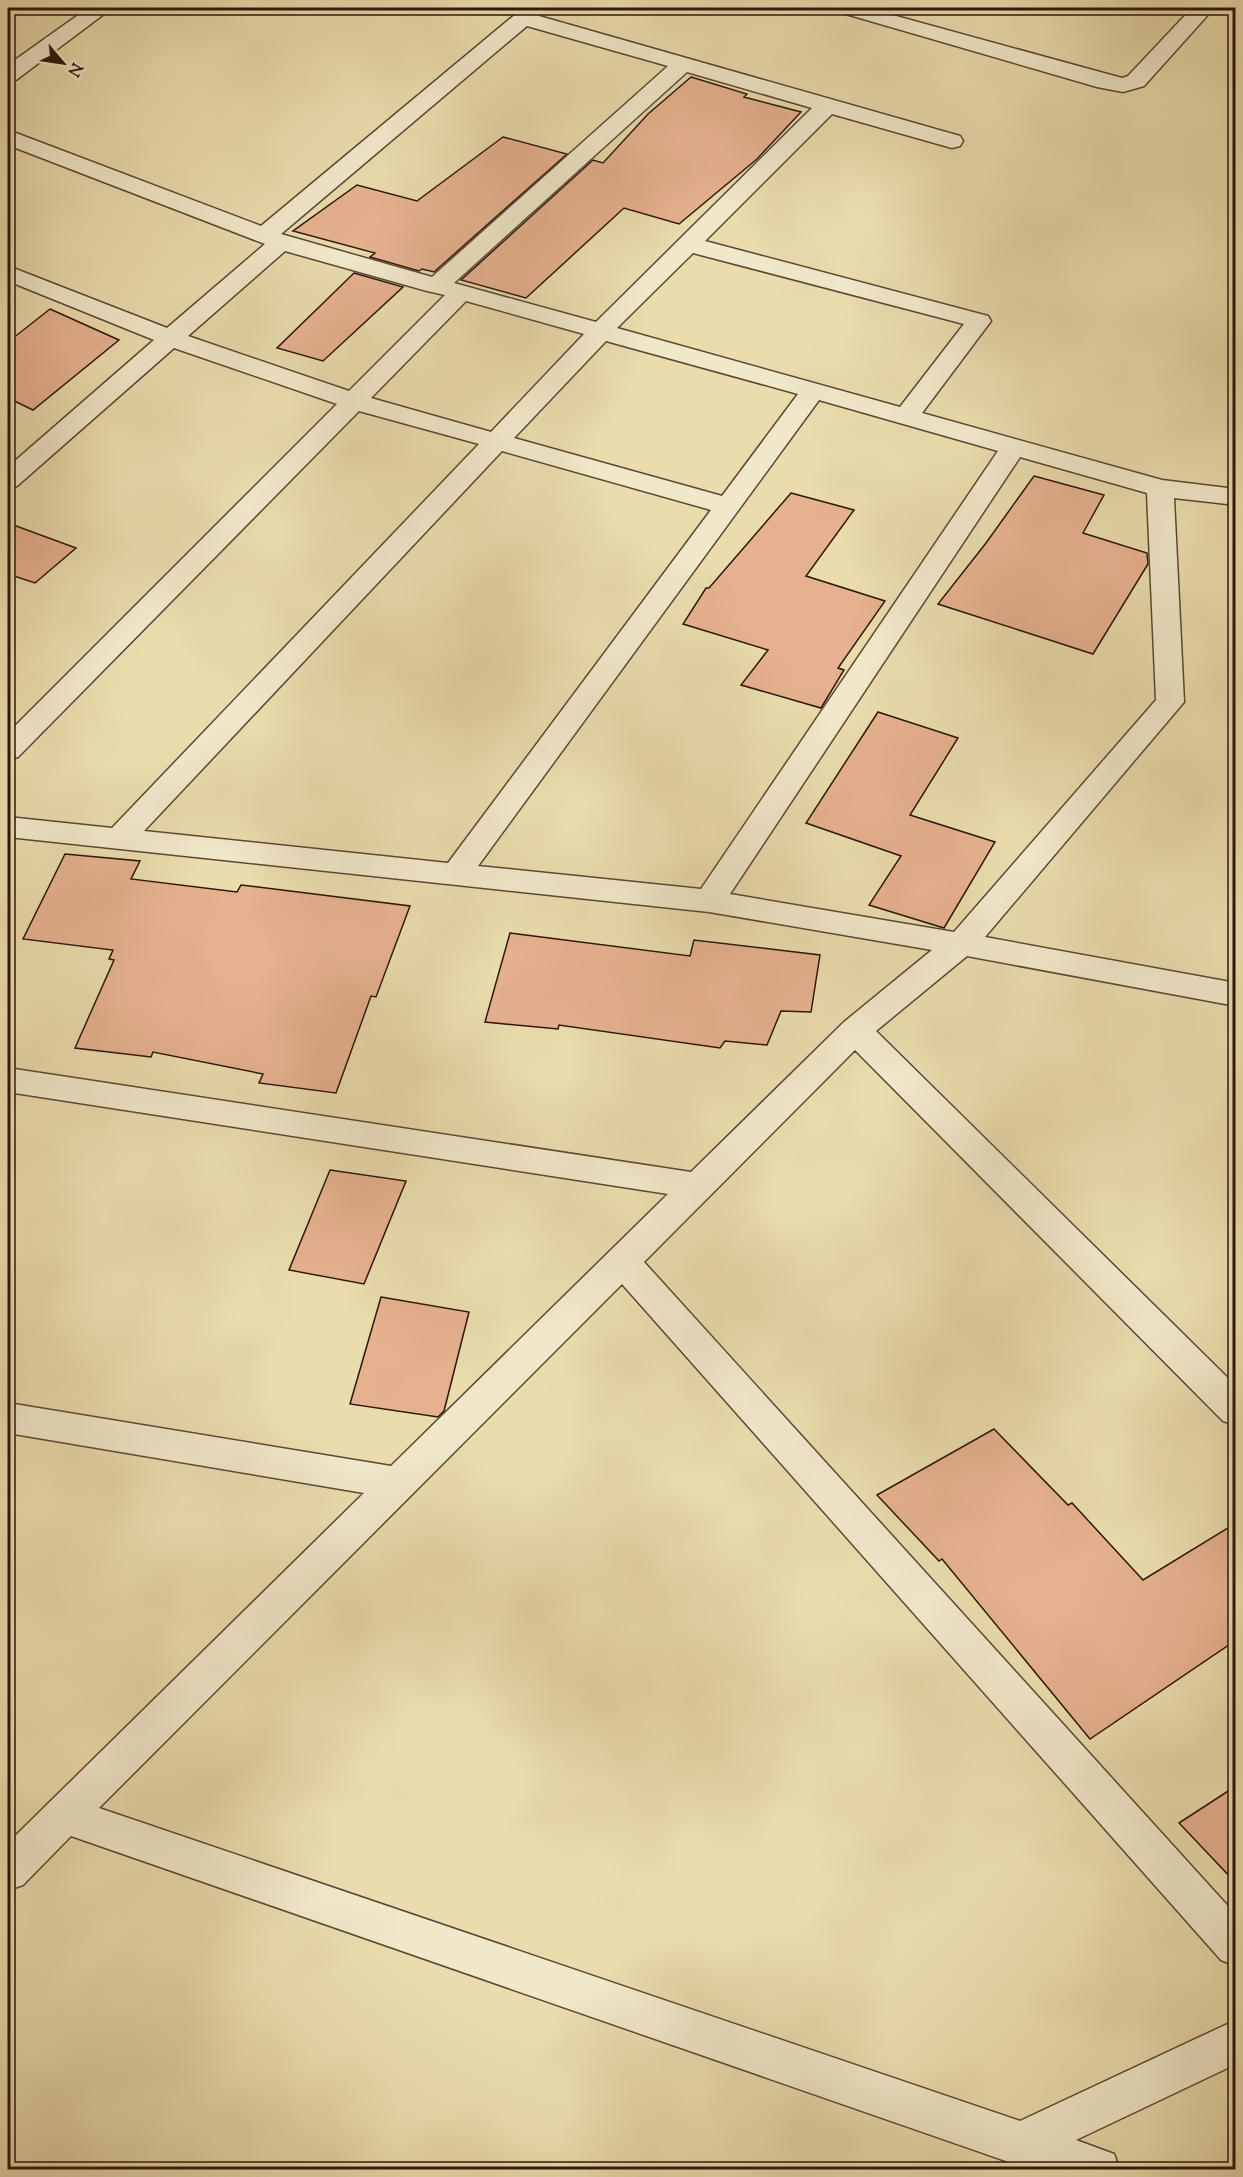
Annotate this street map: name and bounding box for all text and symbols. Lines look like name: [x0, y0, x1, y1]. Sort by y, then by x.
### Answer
north arrow: [33, 33, 93, 93]
text: N: [61, 58, 87, 80]

